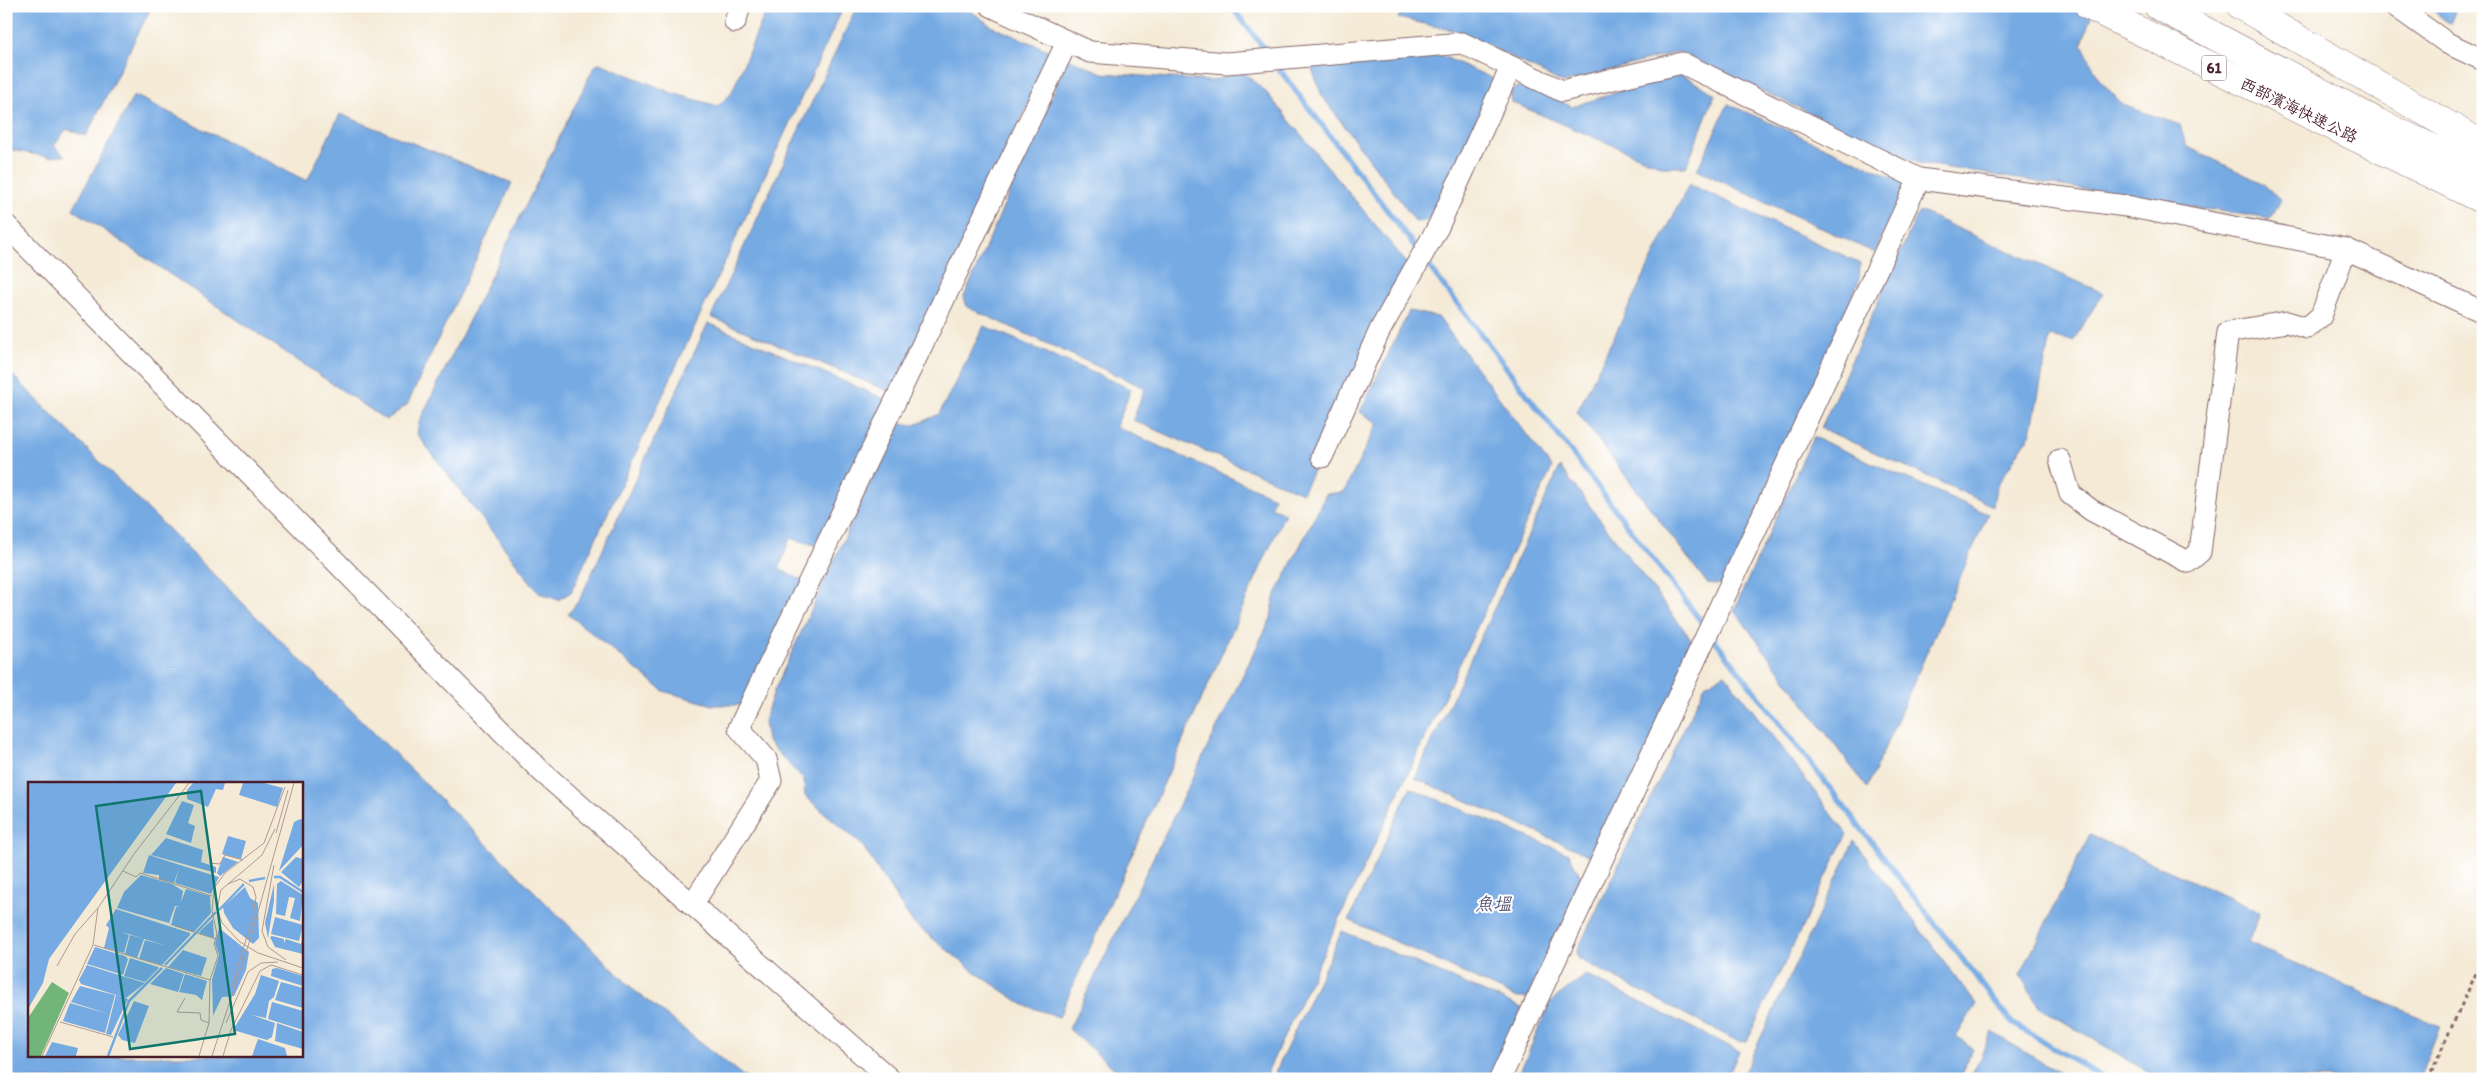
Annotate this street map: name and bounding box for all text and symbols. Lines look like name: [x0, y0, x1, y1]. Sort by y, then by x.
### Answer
road number: 61: [2202, 56, 2226, 80]
street label: 西部濱海快速公路: [2237, 73, 2361, 147]
inset map: [28, 782, 302, 1058]
water label: 魚塭: [1475, 893, 1513, 915]

